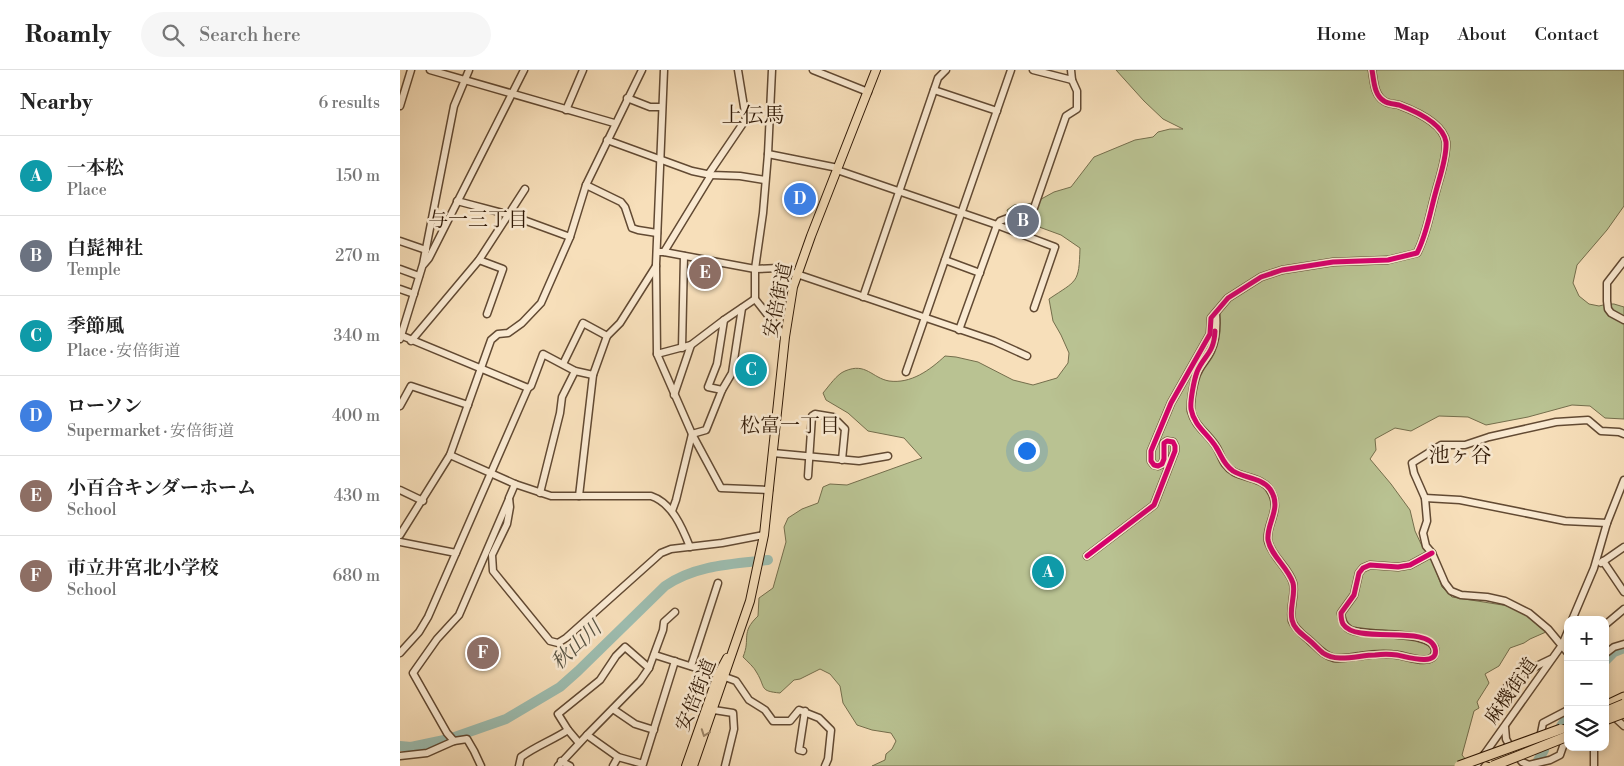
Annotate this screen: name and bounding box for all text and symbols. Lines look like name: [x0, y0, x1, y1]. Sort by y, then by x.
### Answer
search box: [141, 12, 491, 57]
text: Roamly: [25, 20, 111, 50]
icon: search: [159, 21, 187, 49]
text: Search here: [199, 23, 301, 47]
text: Home: [1317, 23, 1366, 46]
text: Map: [1394, 23, 1430, 46]
text: About: [1458, 23, 1507, 46]
text: Contact: [1535, 23, 1599, 46]
text: Nearby: [20, 90, 93, 116]
text: 6 results: [319, 93, 380, 113]
district label: 上伝馬: [722, 103, 785, 129]
text: 一本松: [67, 156, 124, 180]
text: A: [30, 166, 42, 186]
text: 150 m: [336, 166, 380, 186]
text: Place: [67, 180, 107, 200]
pin: D: [784, 180, 816, 218]
pin: B: [1007, 202, 1039, 240]
district label: 与一三丁目: [428, 208, 528, 233]
text: 白髭神社: [67, 236, 143, 260]
text: B: [30, 246, 42, 266]
text: 270 m: [335, 246, 380, 266]
pin: E: [689, 254, 721, 292]
text: Temple: [67, 260, 121, 280]
street label: 安倍街道: [758, 260, 798, 340]
text: 季節風: [67, 314, 124, 338]
text: C: [30, 326, 42, 346]
text: 340 m: [333, 326, 380, 346]
text: Place · 安倍街道: [67, 341, 180, 361]
pin: C: [735, 351, 767, 389]
text: ローソン: [67, 394, 142, 418]
text: D: [30, 406, 42, 426]
text: 400 m: [332, 406, 380, 426]
district label: 松富一丁目: [740, 414, 840, 439]
text: Supermarket · 安倍街道: [67, 421, 234, 441]
your location: [1014, 438, 1040, 464]
district label: 池ヶ谷: [1429, 443, 1492, 469]
text: 小百合キンダーホーム: [67, 476, 256, 500]
text: E: [30, 486, 42, 506]
text: 430 m: [334, 486, 380, 506]
text: School: [67, 500, 116, 520]
pin: A: [1032, 553, 1064, 591]
text: 市立井宮北小学校: [67, 556, 219, 580]
text: F: [30, 566, 42, 586]
text: 680 m: [333, 566, 380, 586]
text: School: [67, 580, 116, 600]
water label: 秋山川: [547, 615, 609, 676]
map controls: [1564, 616, 1609, 751]
button: +: [1564, 616, 1609, 661]
pin: F: [467, 634, 499, 672]
street label: 麻機街道: [1479, 653, 1543, 729]
street label: 安倍街道: [671, 655, 721, 735]
button: −: [1564, 661, 1609, 706]
button: layers: [1564, 706, 1609, 751]
one-way arrow: [701, 728, 711, 736]

